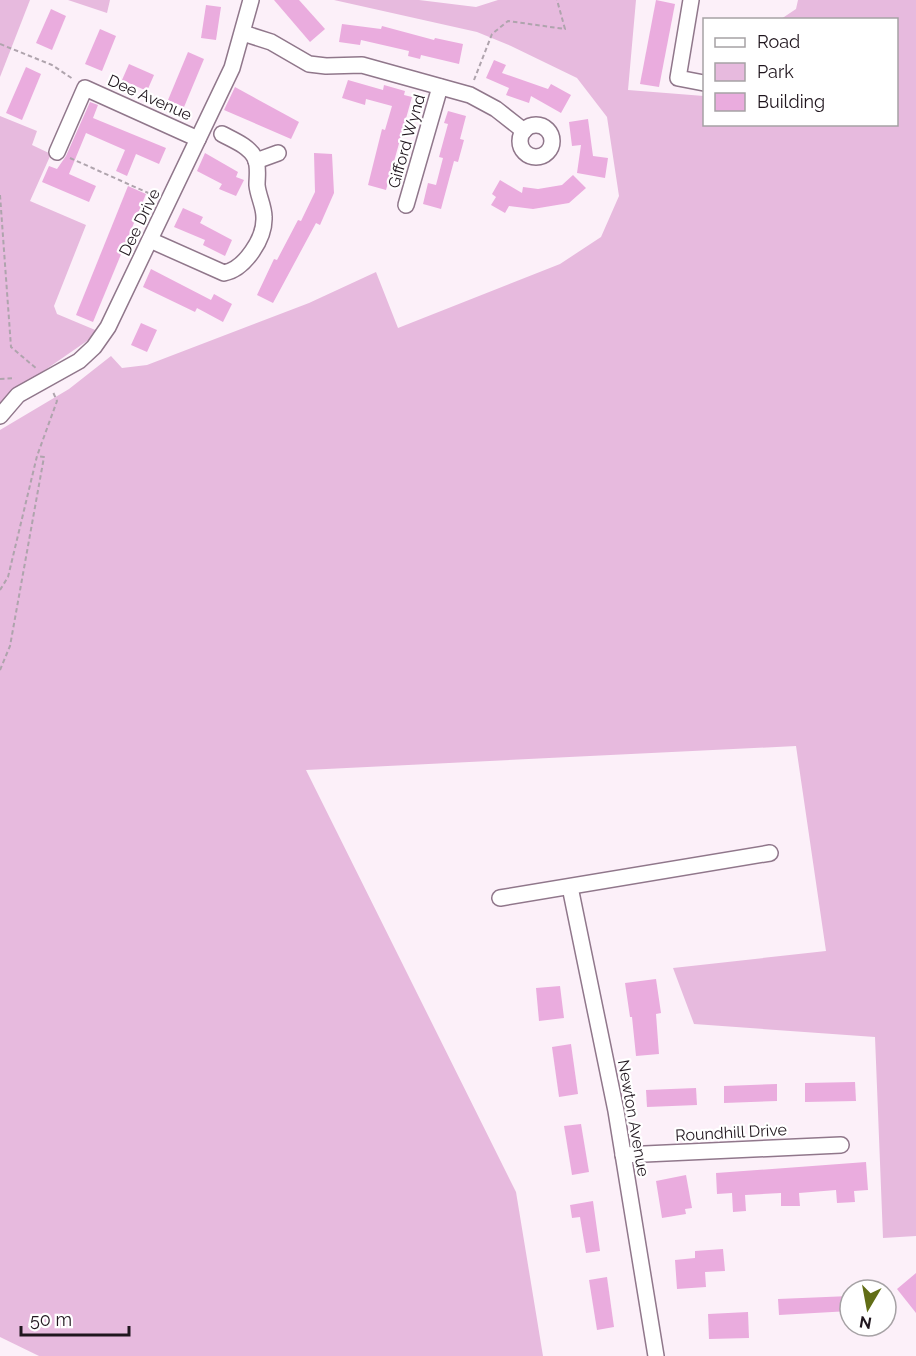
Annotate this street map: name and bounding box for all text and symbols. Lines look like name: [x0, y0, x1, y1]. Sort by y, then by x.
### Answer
legend: [703, 18, 898, 126]
text: Road: [757, 31, 800, 52]
text: Park: [757, 61, 794, 82]
street label: Dee Avenue: [105, 70, 195, 124]
text: Building: [757, 91, 825, 112]
street label: Gifford Wynd: [384, 92, 429, 190]
street label: Dee Drive: [115, 185, 164, 259]
street label: Newton Avenue: [614, 1058, 653, 1178]
street label: Roundhill Drive: [675, 1120, 787, 1145]
north arrow: [838, 1278, 898, 1338]
scale bar: [21, 1299, 129, 1337]
text: 50 m: [30, 1309, 72, 1330]
text: N: [858, 1312, 873, 1333]

